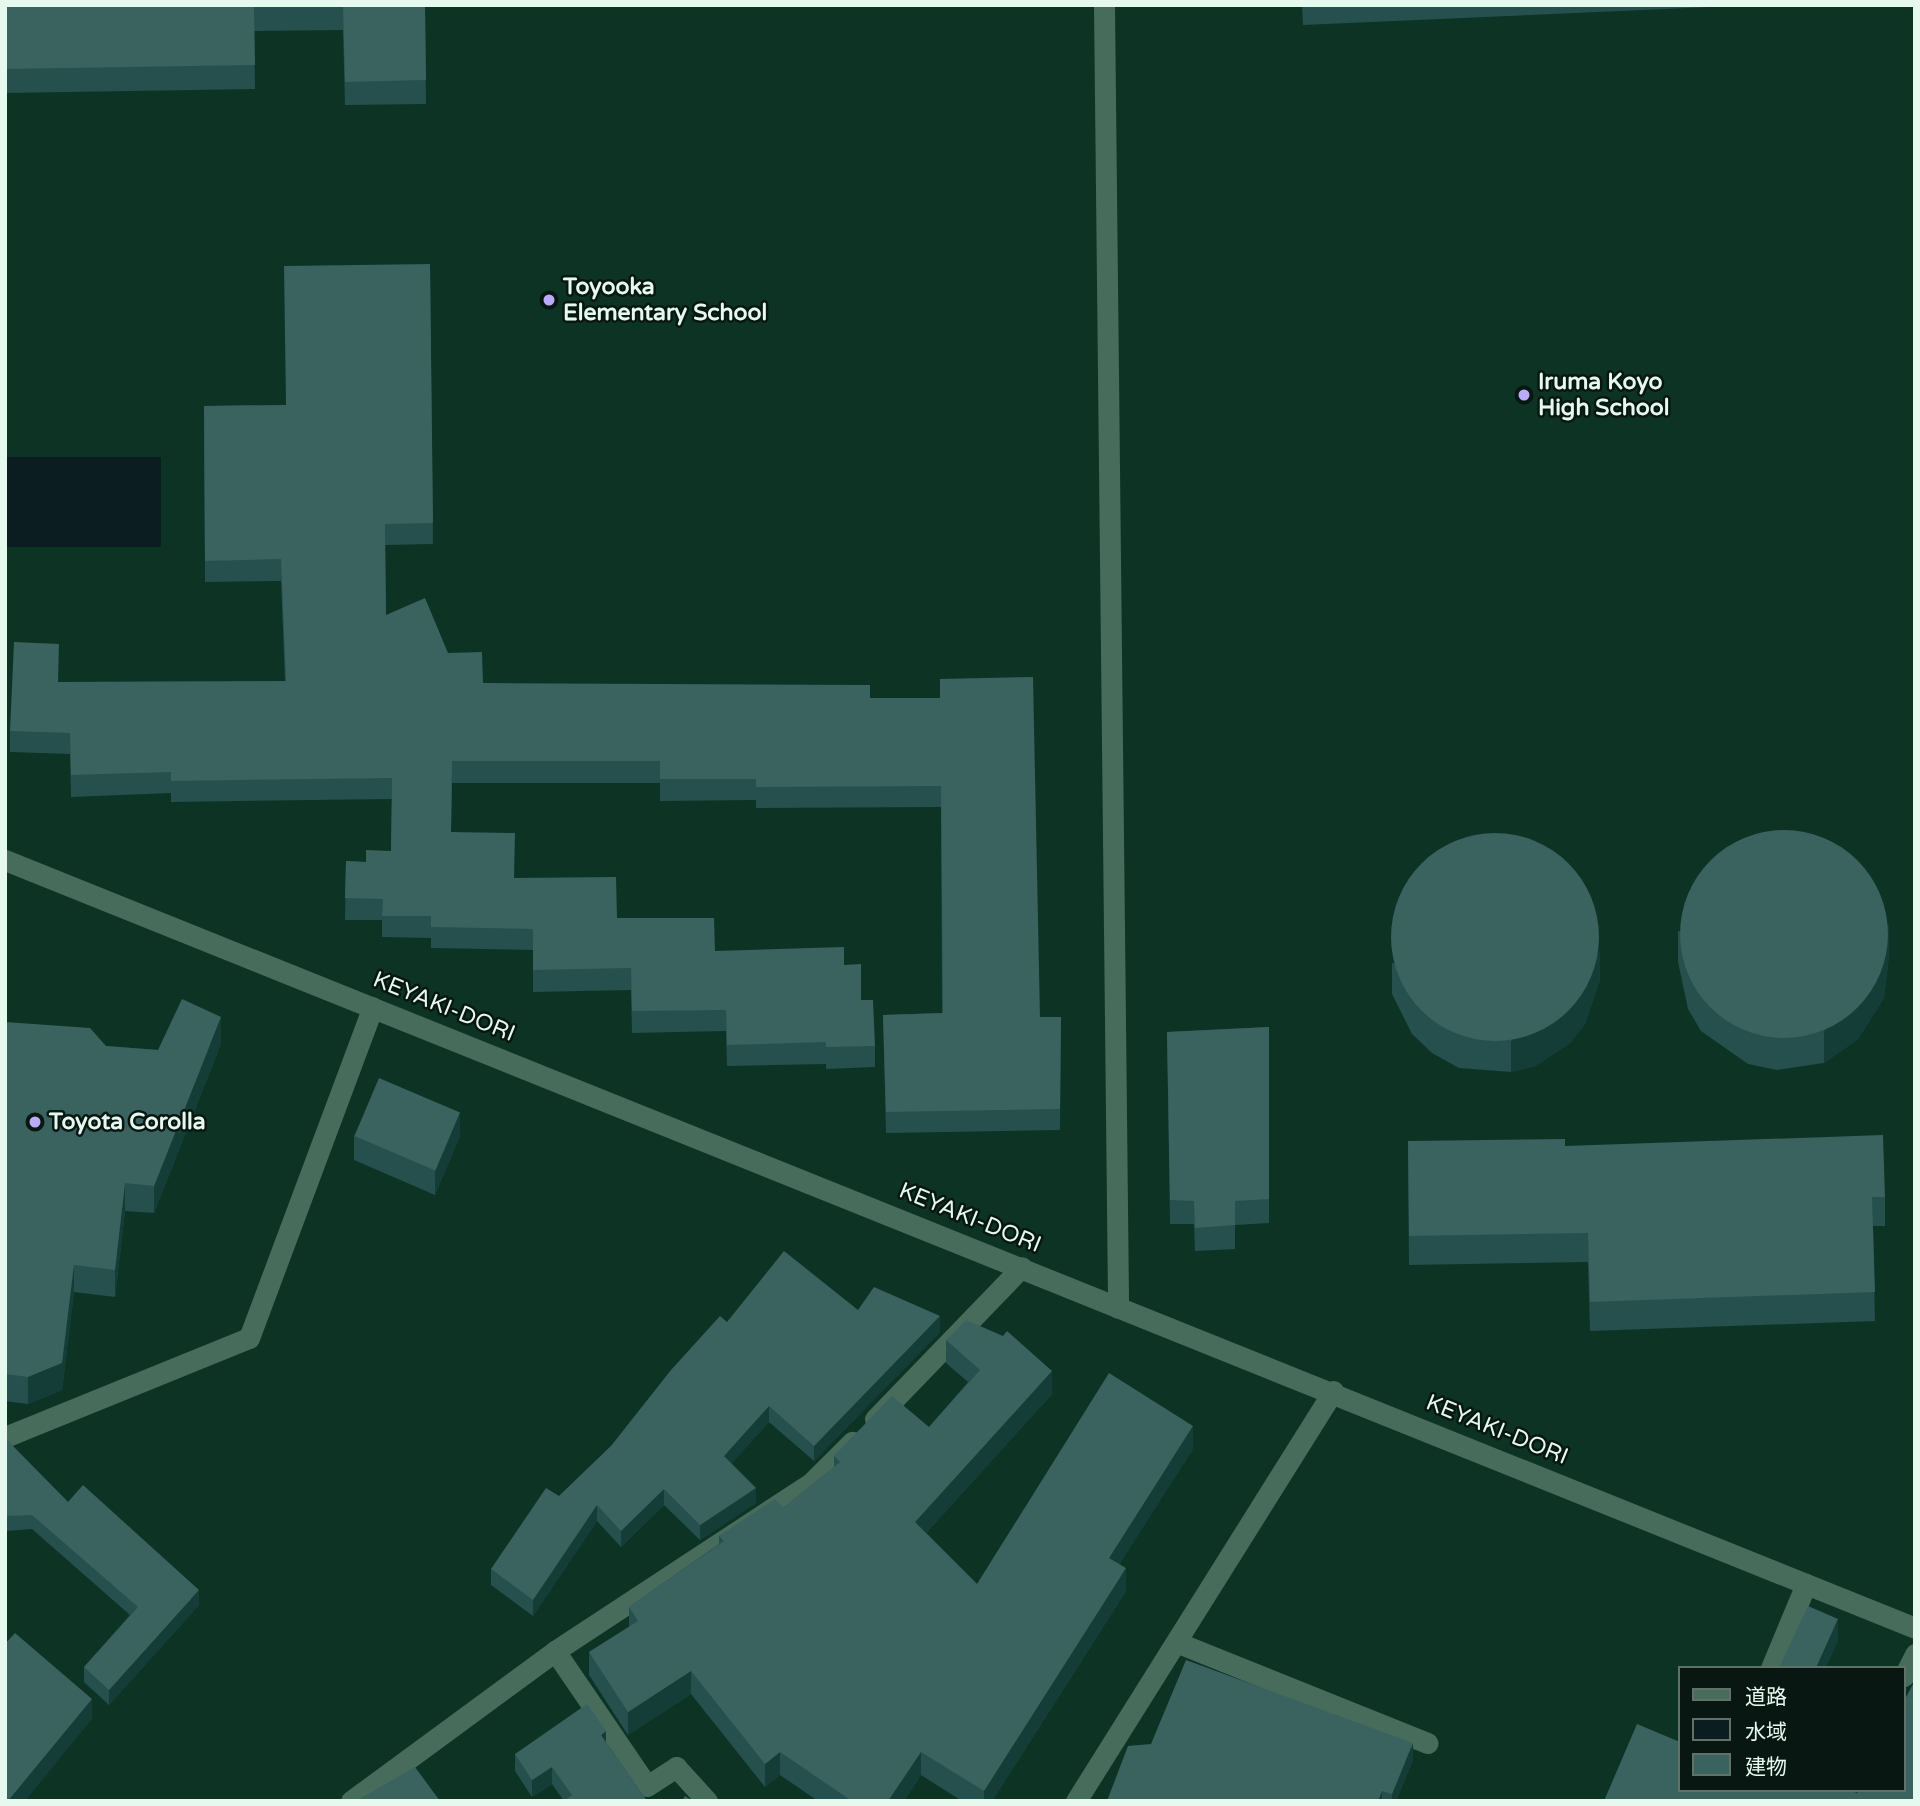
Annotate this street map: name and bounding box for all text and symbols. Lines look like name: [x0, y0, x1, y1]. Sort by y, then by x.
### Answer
place label: Toyooka Elementary School: [563, 273, 767, 327]
marker: Toyooka Elementary School: [541, 292, 557, 308]
place label: Iruma Koyo High School: [1538, 368, 1669, 422]
marker: Iruma Koyo High School: [1516, 387, 1532, 403]
street label: KEYAKI-DORI: [369, 966, 519, 1048]
place label: Toyota Corolla: [49, 1108, 206, 1136]
marker: Toyota Corolla: [27, 1114, 43, 1130]
street label: KEYAKI-DORI: [895, 1177, 1045, 1259]
street label: KEYAKI-DORI: [1422, 1389, 1572, 1471]
legend: [1678, 1666, 1906, 1792]
text: 道路: [1745, 1685, 1787, 1710]
text: 水域: [1745, 1720, 1787, 1745]
text: 建物: [1745, 1755, 1787, 1780]

